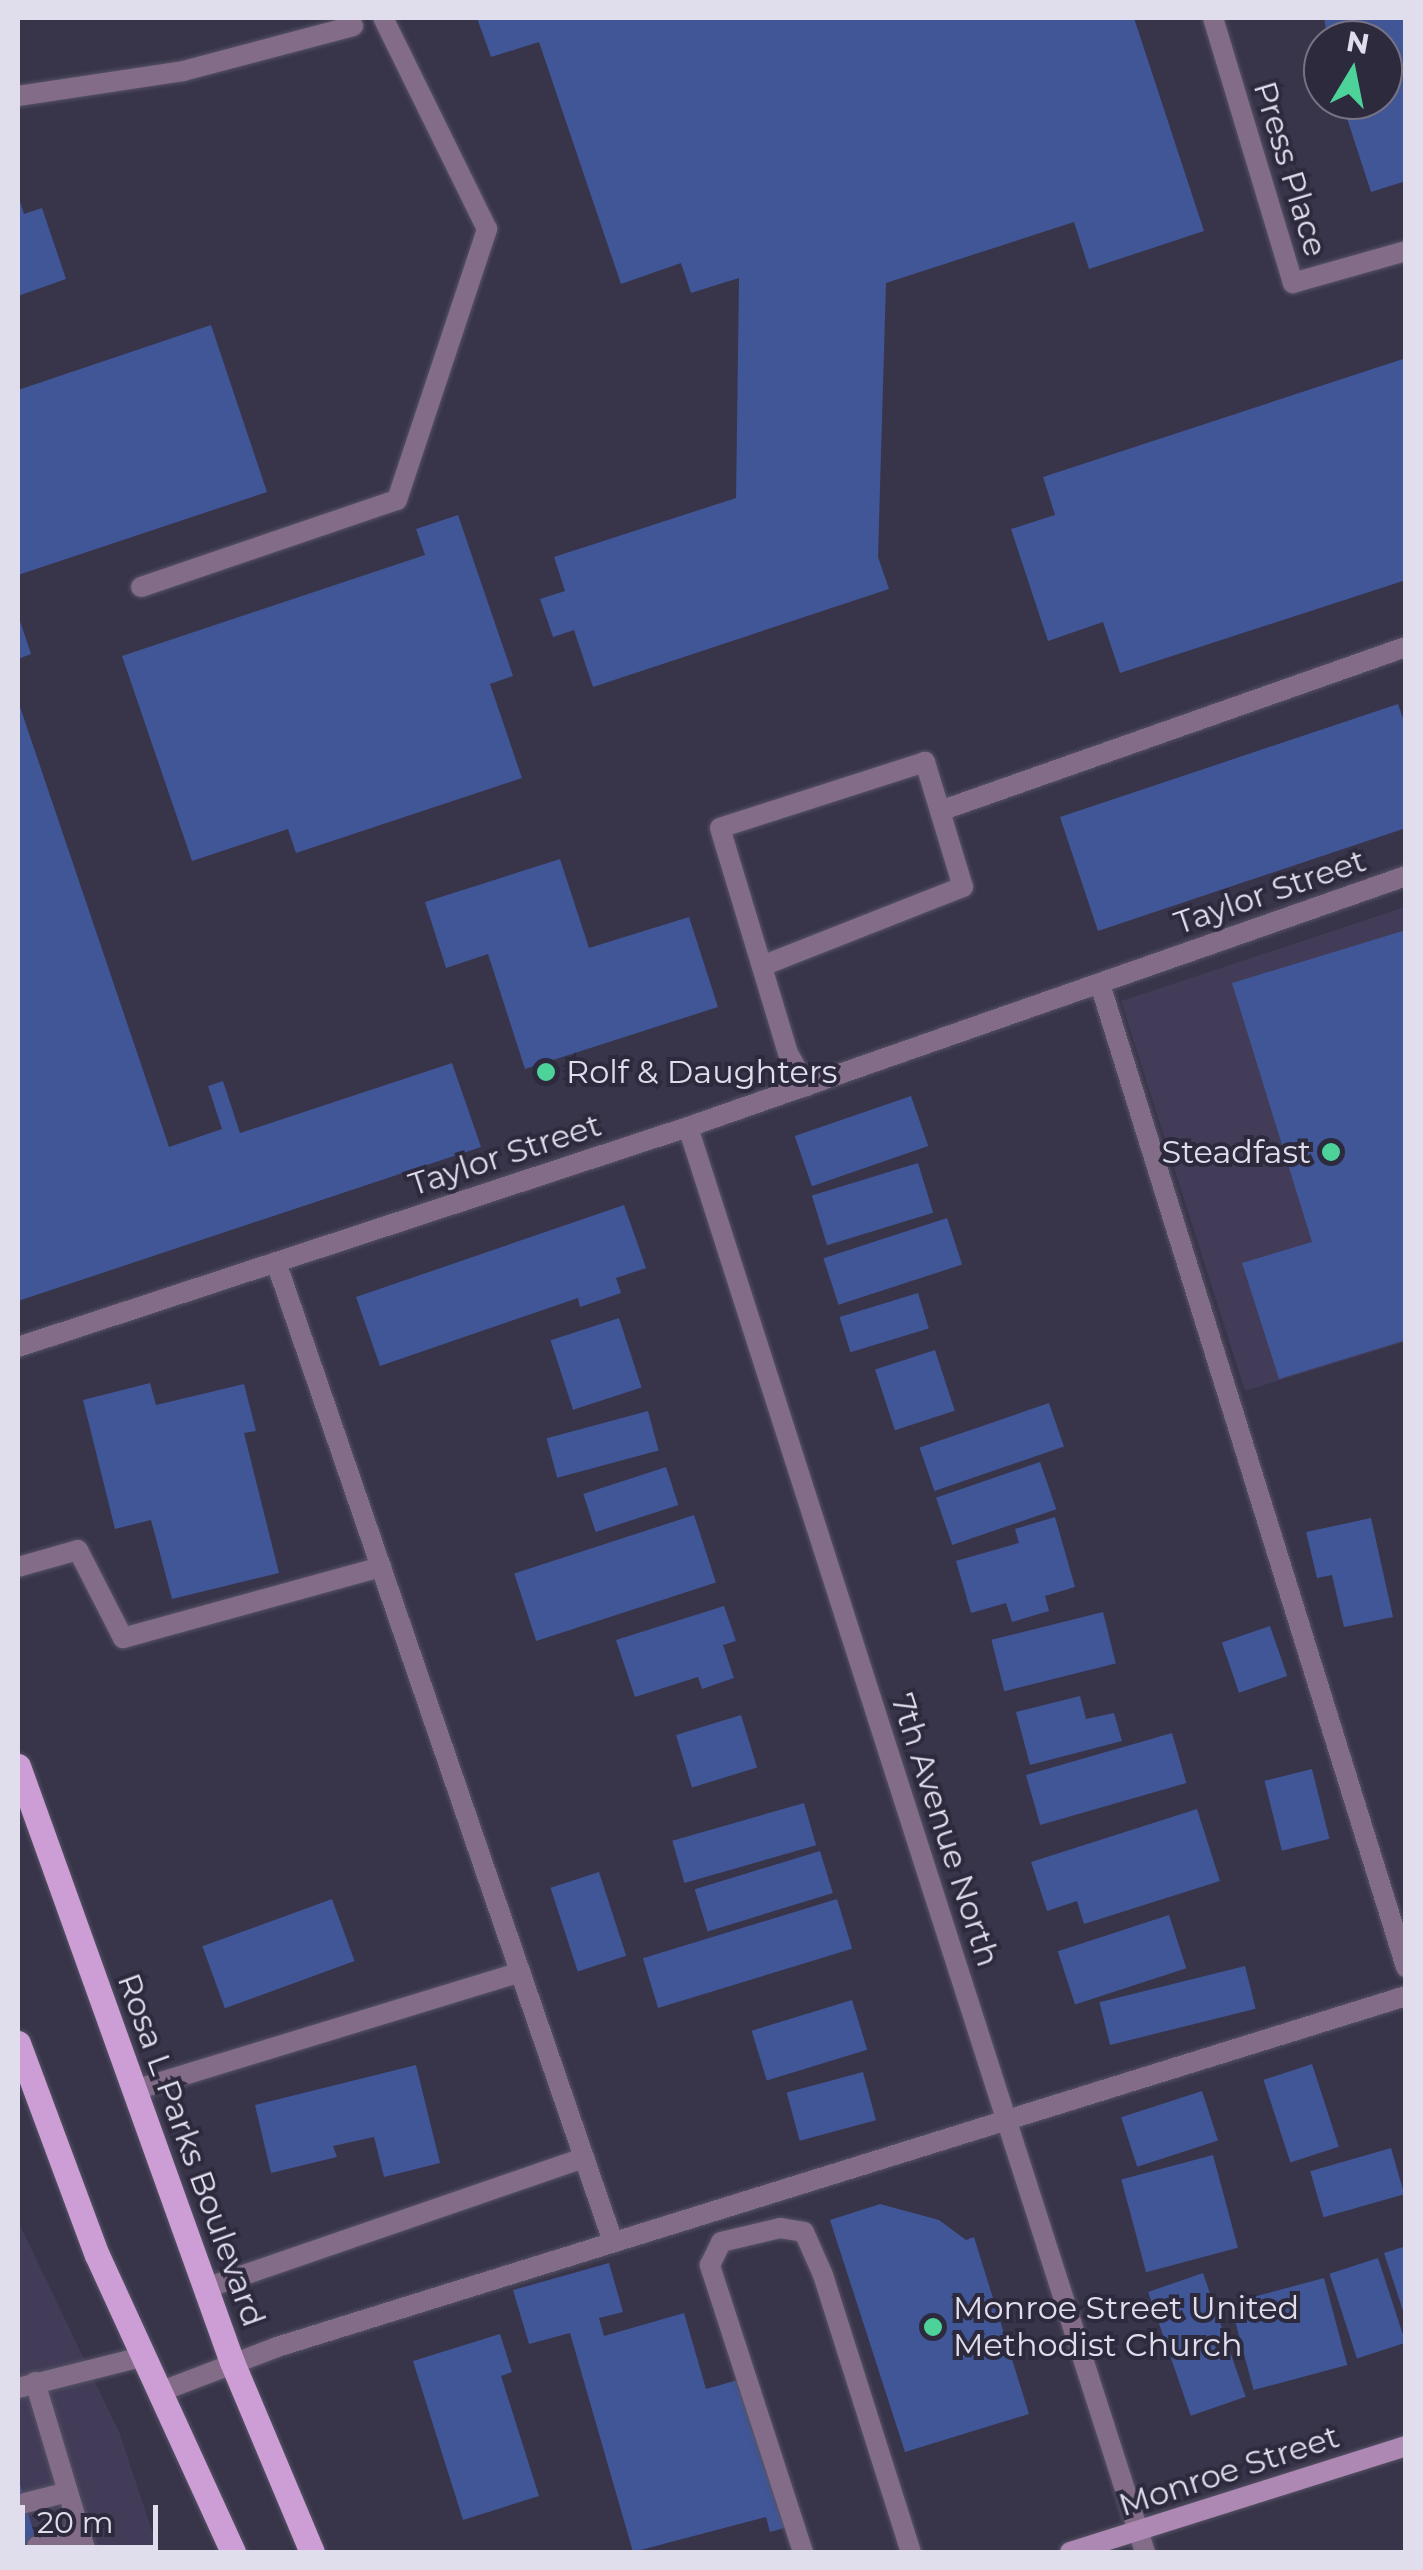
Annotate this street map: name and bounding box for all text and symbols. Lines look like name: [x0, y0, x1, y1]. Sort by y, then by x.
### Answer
north arrow: [1303, 20, 1403, 120]
text: N: [1344, 24, 1372, 61]
street label: Press Place: [1245, 77, 1335, 261]
street label: Taylor Street: [1169, 841, 1371, 943]
place label: Rolf & Daughters: [566, 1053, 837, 1091]
marker: Rolf & Daughters: [535, 1061, 557, 1083]
street label: Taylor Street: [404, 1106, 606, 1204]
place label: Steadfast: [1161, 1133, 1311, 1171]
marker: Steadfast: [1320, 1141, 1342, 1163]
street label: 7th Avenue North: [883, 1689, 1007, 1971]
street label: Rosa L Parks Boulevard: [109, 1968, 273, 2332]
place label: Monroe Street United Methodist Church: [953, 2290, 1299, 2365]
marker: Monroe Street United Methodist Church: [922, 2316, 944, 2338]
street label: Monroe Street: [1114, 2417, 1344, 2525]
scale bar: [25, 2485, 162, 2547]
text: 20 m: [37, 2504, 114, 2541]

